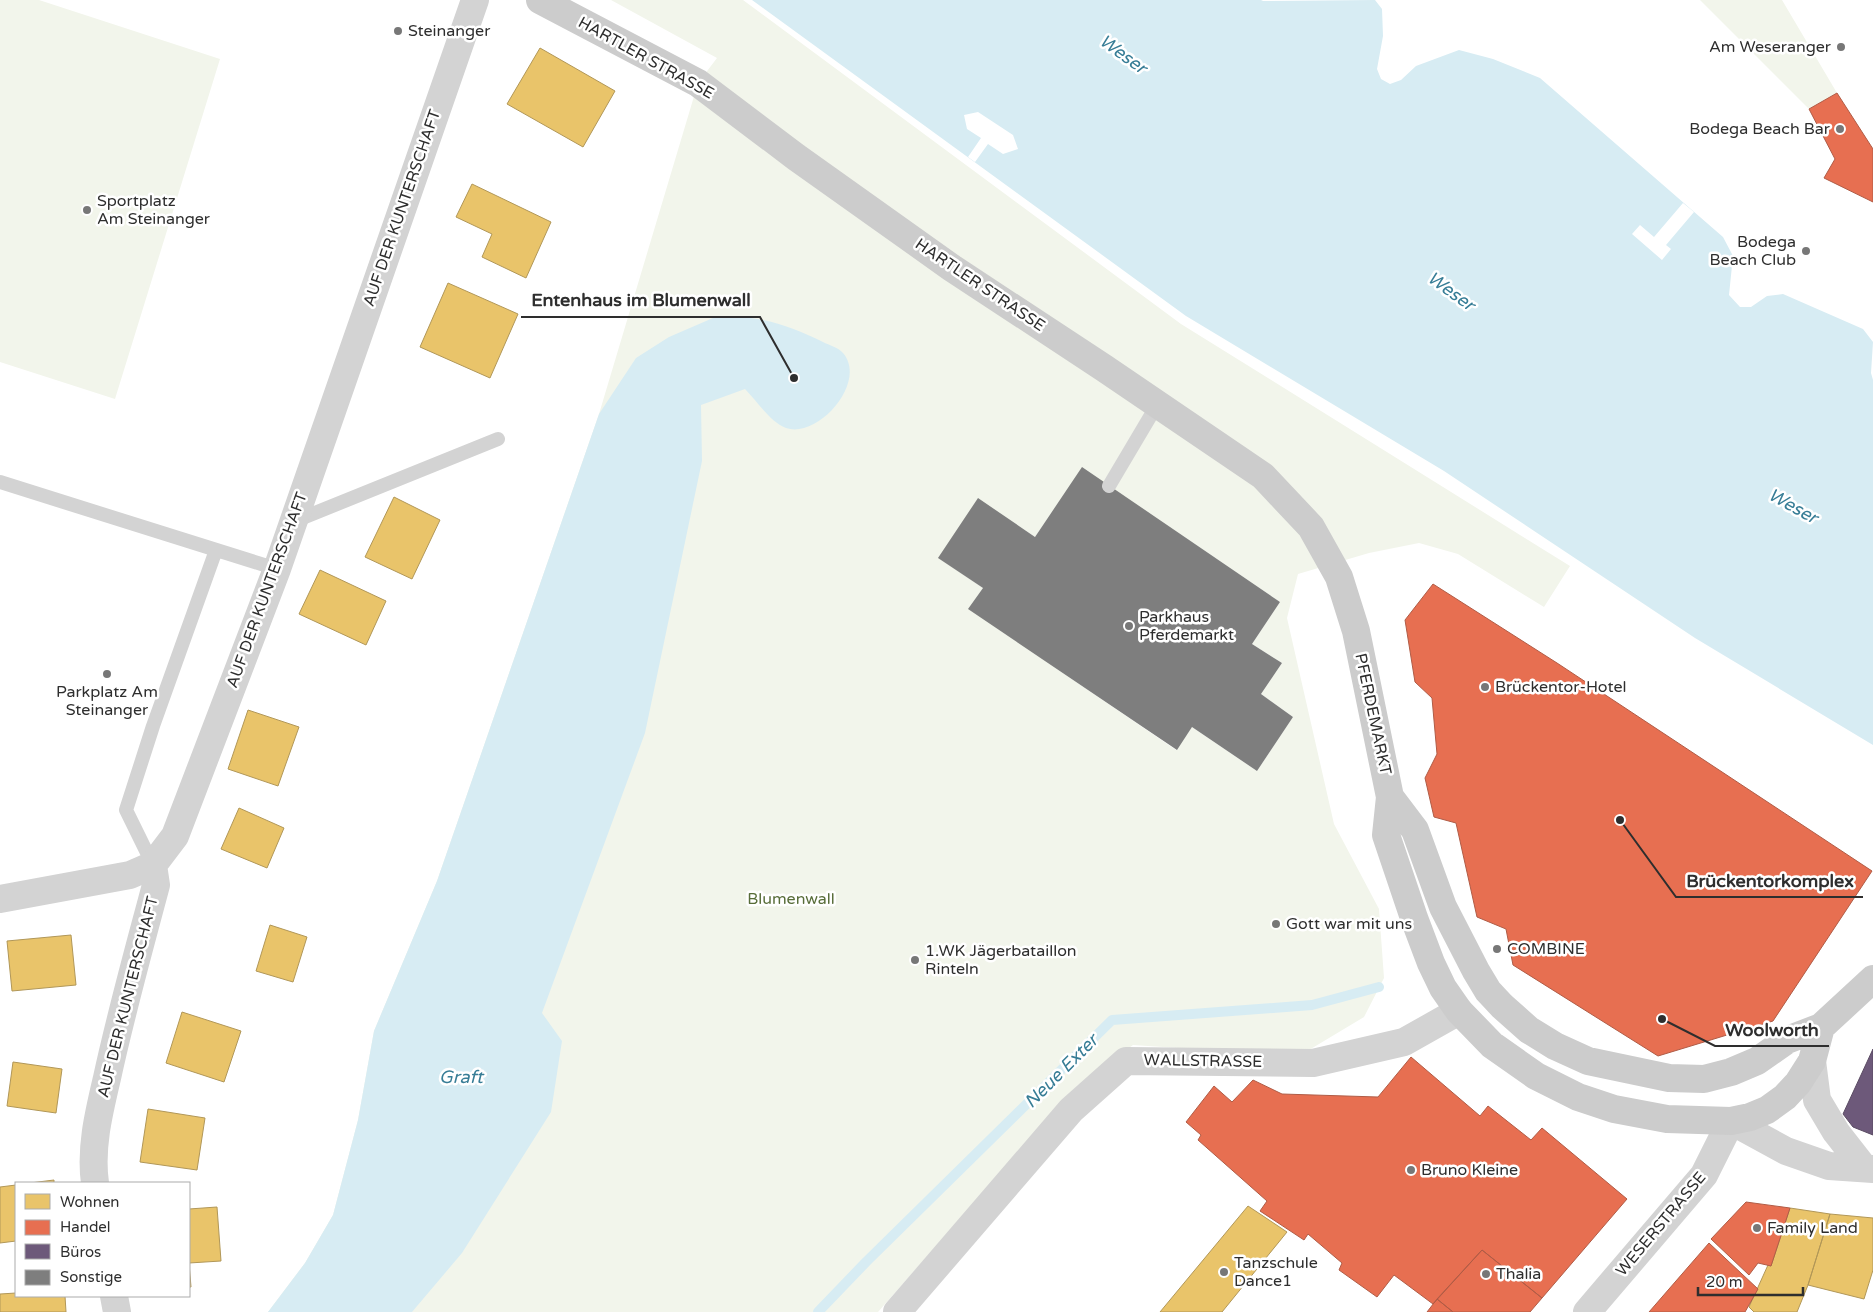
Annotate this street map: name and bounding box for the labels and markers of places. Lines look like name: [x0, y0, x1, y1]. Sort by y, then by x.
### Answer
place label: Steinanger: [408, 21, 491, 41]
marker: Steinanger: [392, 25, 404, 37]
place label: Am Weseranger: [1709, 37, 1832, 57]
marker: Am Weseranger: [1835, 41, 1847, 53]
place label: Bodega Beach Bar: [1689, 119, 1831, 139]
marker: Bodega Beach Bar: [1834, 123, 1846, 135]
place label: Sportplatz Am Steinanger: [97, 191, 211, 229]
marker: Sportplatz Am Steinanger: [81, 204, 93, 216]
place label: Bodega Beach Club: [1710, 232, 1796, 270]
marker: Bodega Beach Club: [1800, 245, 1812, 257]
callout: Entenhaus im Blumenwall: [521, 284, 760, 317]
place label: Parkhaus Pferdemarkt: [1139, 607, 1234, 645]
marker: Parkhaus Pferdemarkt: [1123, 620, 1135, 632]
marker: Parkplatz Am Steinanger: [101, 668, 113, 680]
place label: Brückentor-Hotel: [1495, 677, 1627, 697]
marker: Brückentor-Hotel: [1479, 681, 1491, 693]
place label: Parkplatz Am Steinanger: [56, 682, 158, 720]
callout: Brückentorkomplex: [1676, 864, 1863, 897]
place label: Gott war mit uns: [1286, 914, 1412, 934]
marker: Gott war mit uns: [1270, 918, 1282, 930]
place label: COMBINE: [1507, 939, 1585, 959]
place label: 1.WK Jägerbataillon Rinteln: [925, 941, 1077, 979]
marker: COMBINE: [1491, 943, 1503, 955]
marker: 1.WK Jägerbataillon Rinteln: [909, 954, 921, 966]
callout: Woolworth: [1715, 1013, 1829, 1046]
place label: Bruno Kleine: [1421, 1160, 1518, 1180]
marker: Bruno Kleine: [1405, 1164, 1417, 1176]
place label: Family Land: [1767, 1218, 1858, 1238]
marker: Family Land: [1751, 1222, 1763, 1234]
place label: Tanzschule Dance1: [1234, 1253, 1318, 1291]
place label: Thalia: [1496, 1264, 1541, 1284]
marker: Tanzschule Dance1: [1218, 1266, 1230, 1278]
marker: Thalia: [1480, 1268, 1492, 1280]

